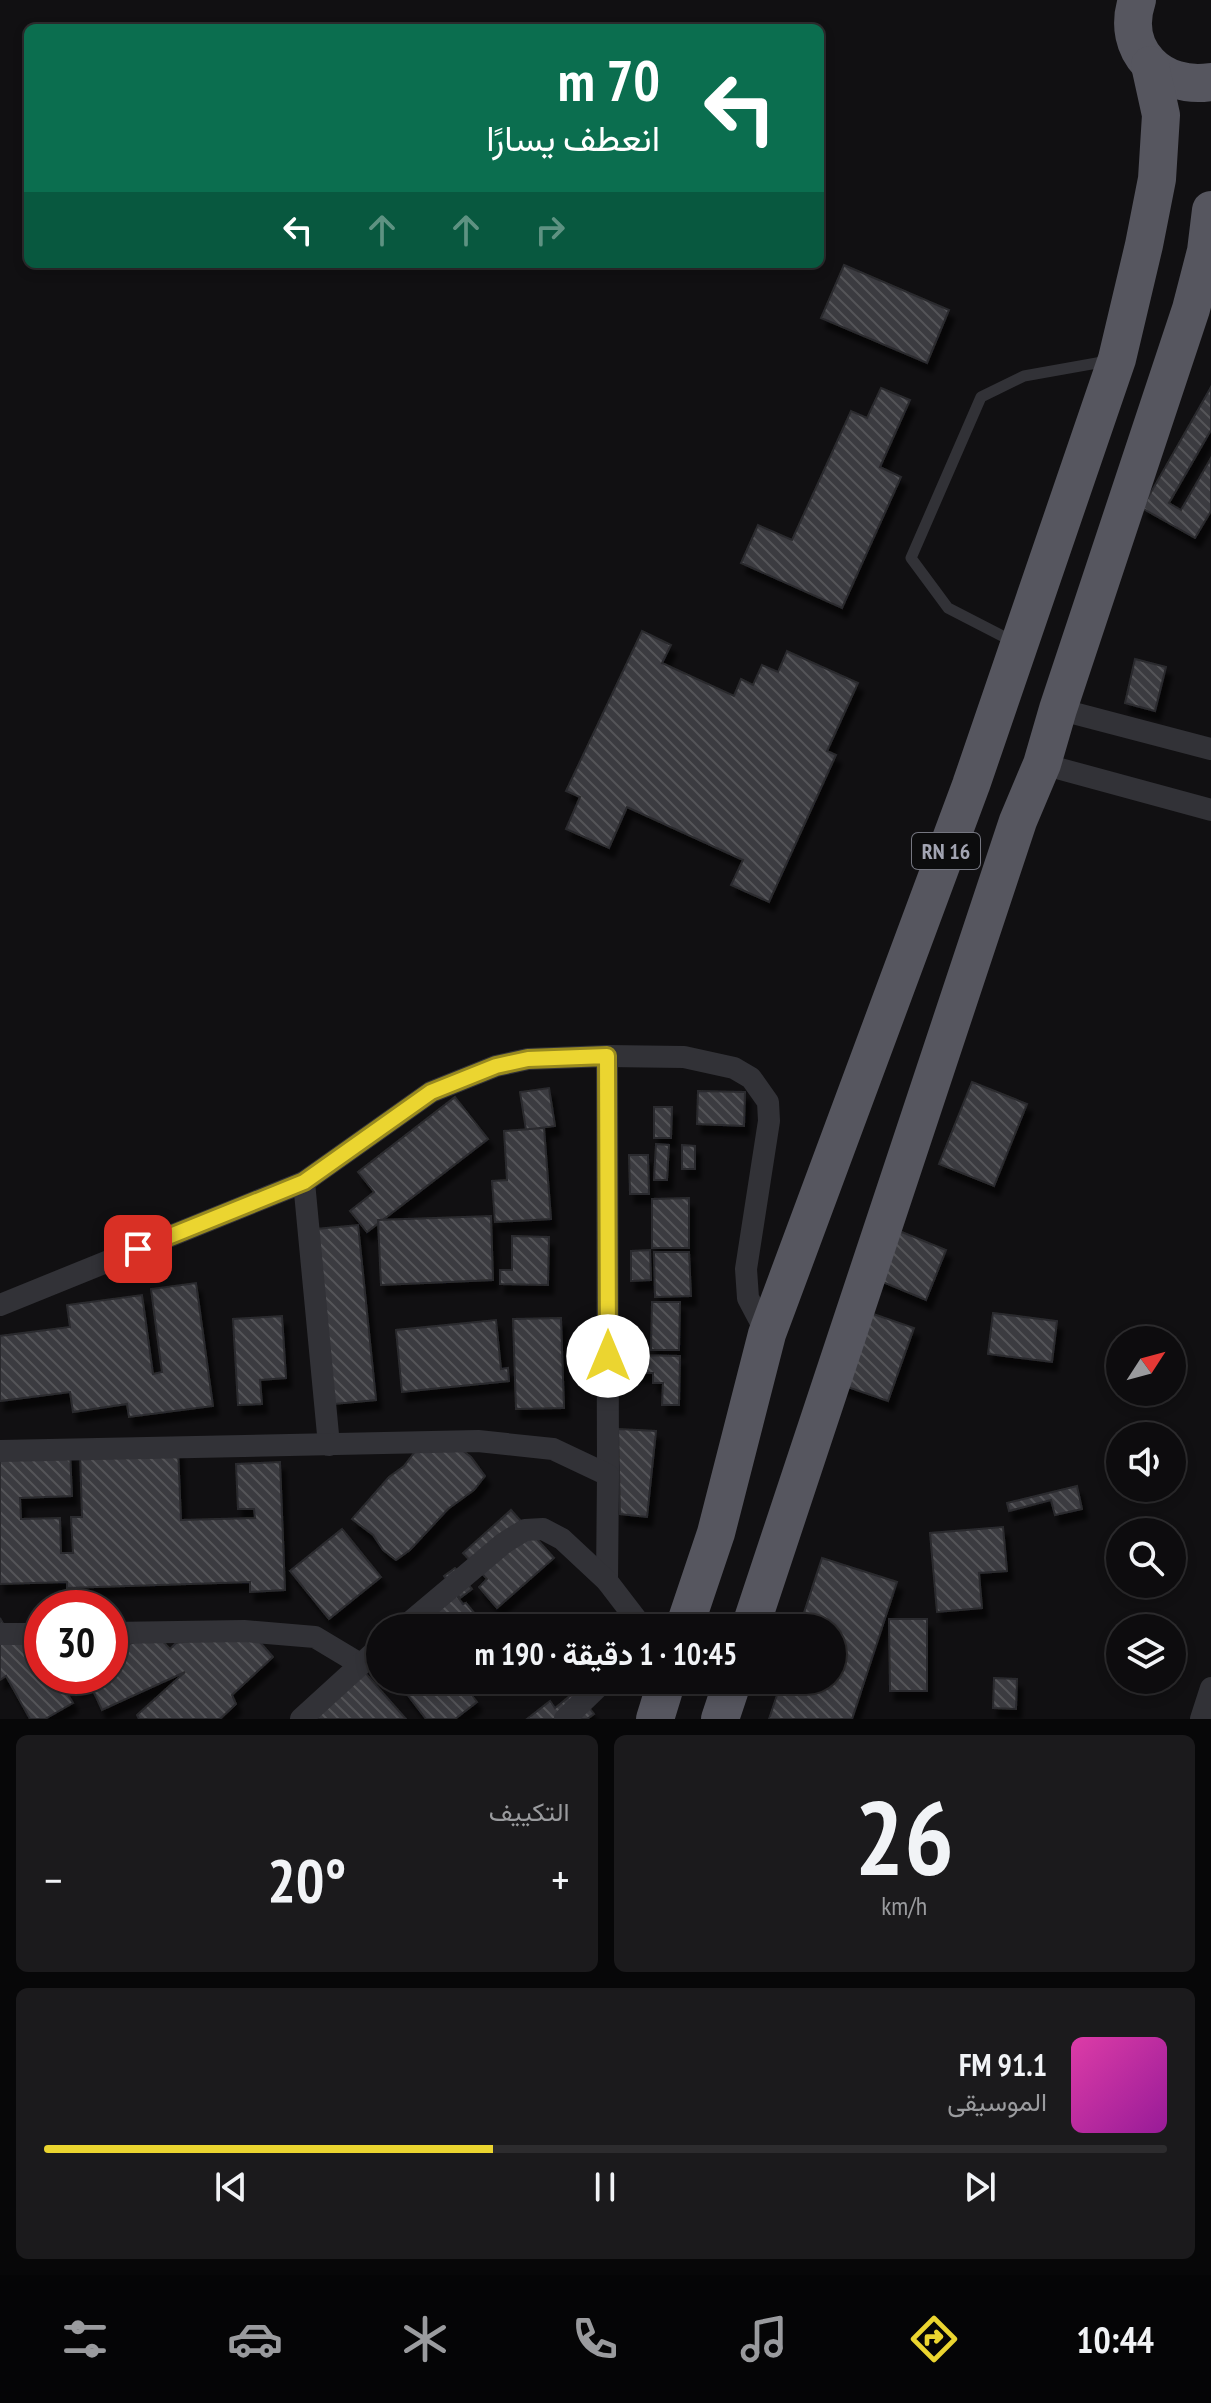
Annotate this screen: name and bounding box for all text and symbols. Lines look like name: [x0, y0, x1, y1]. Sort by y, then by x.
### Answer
text: 70 m: [558, 44, 660, 116]
icon: left: [688, 56, 792, 160]
text: انعطف يسارًا: [486, 114, 660, 161]
icon: left: [276, 208, 320, 252]
icon: ahead: [360, 208, 404, 252]
icon: ahead: [444, 208, 488, 252]
icon: right: [528, 208, 572, 252]
road number: RN 16: [912, 833, 980, 869]
pin: [104, 1215, 172, 1283]
icon: arrive: [116, 1227, 160, 1271]
position arrow: [566, 1314, 650, 1398]
north arrow: [1106, 1326, 1186, 1406]
map controls: [1106, 1326, 1186, 1694]
button: sound: [1106, 1422, 1186, 1502]
button: search: [1106, 1518, 1186, 1598]
speed limit sign: 30: [24, 1590, 128, 1694]
button: layers: [1106, 1614, 1186, 1694]
text: 10:45 · 1 دقيقة · 190 m: [475, 1634, 737, 1673]
text: 26: [855, 1769, 954, 1904]
text: التكييف: [489, 1795, 570, 1828]
text: 20°: [267, 1841, 346, 1919]
text: −: [44, 1851, 62, 1908]
text: +: [551, 1851, 569, 1908]
text: km/h: [881, 1889, 927, 1922]
text: 91.1 FM: [959, 2045, 1047, 2084]
text: الموسيقى: [947, 2085, 1047, 2118]
icon: previous: [209, 2165, 253, 2209]
icon: pause: [583, 2165, 627, 2209]
icon: next: [958, 2165, 1002, 2209]
icon: filters: [57, 2311, 113, 2367]
icon: car: [227, 2311, 283, 2367]
icon: climate: [397, 2311, 453, 2367]
icon: phone: [567, 2311, 623, 2367]
icon: music: [736, 2311, 792, 2367]
icon: directions: [906, 2311, 962, 2367]
text: 10:44: [1076, 2316, 1154, 2363]

